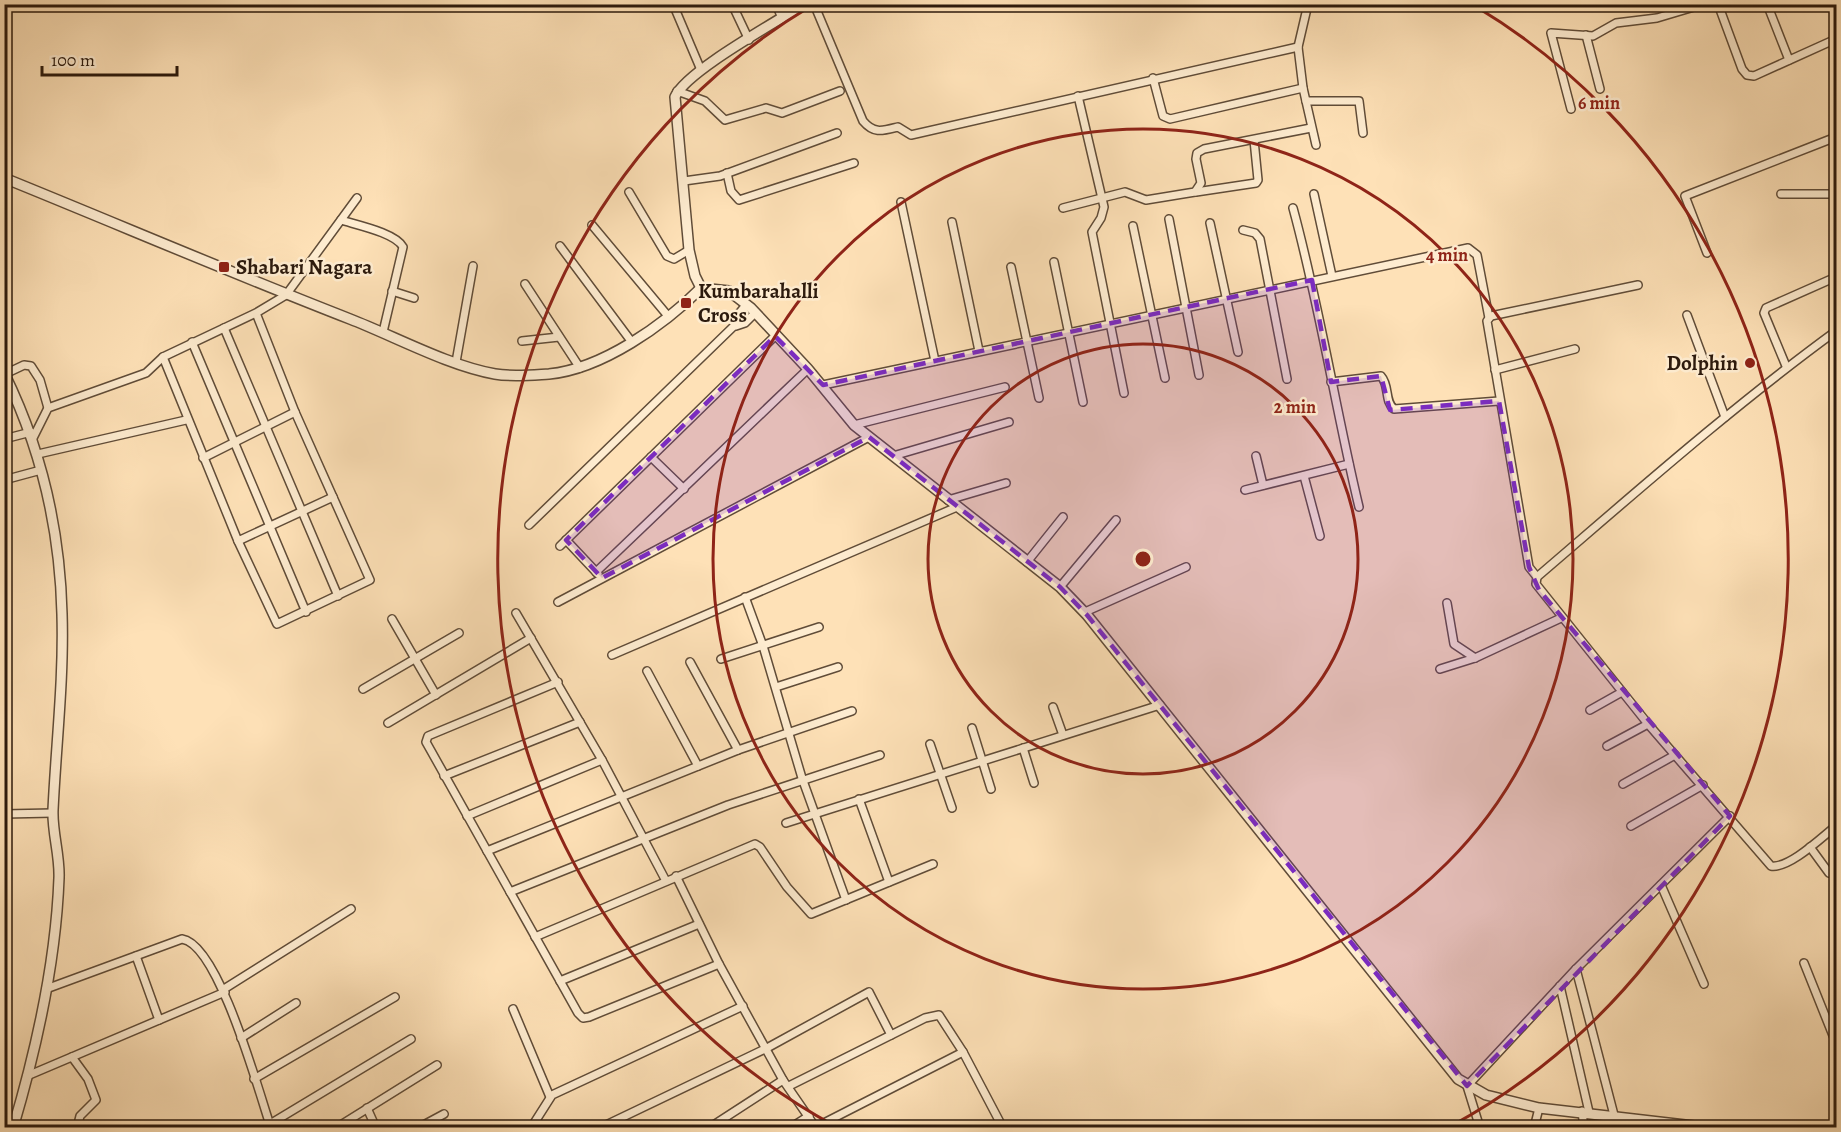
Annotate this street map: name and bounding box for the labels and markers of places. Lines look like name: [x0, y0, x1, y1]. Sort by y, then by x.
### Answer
place label: Shabari Nagara: [236, 253, 373, 281]
marker: Shabari Nagara: [217, 260, 231, 274]
place label: Kumbarahalli Cross: [698, 277, 819, 329]
marker: Kumbarahalli Cross: [679, 296, 693, 310]
place label: Dolphin: [1667, 349, 1738, 377]
marker: Dolphin: [1743, 356, 1757, 370]
centre of rings: [1133, 549, 1153, 569]

